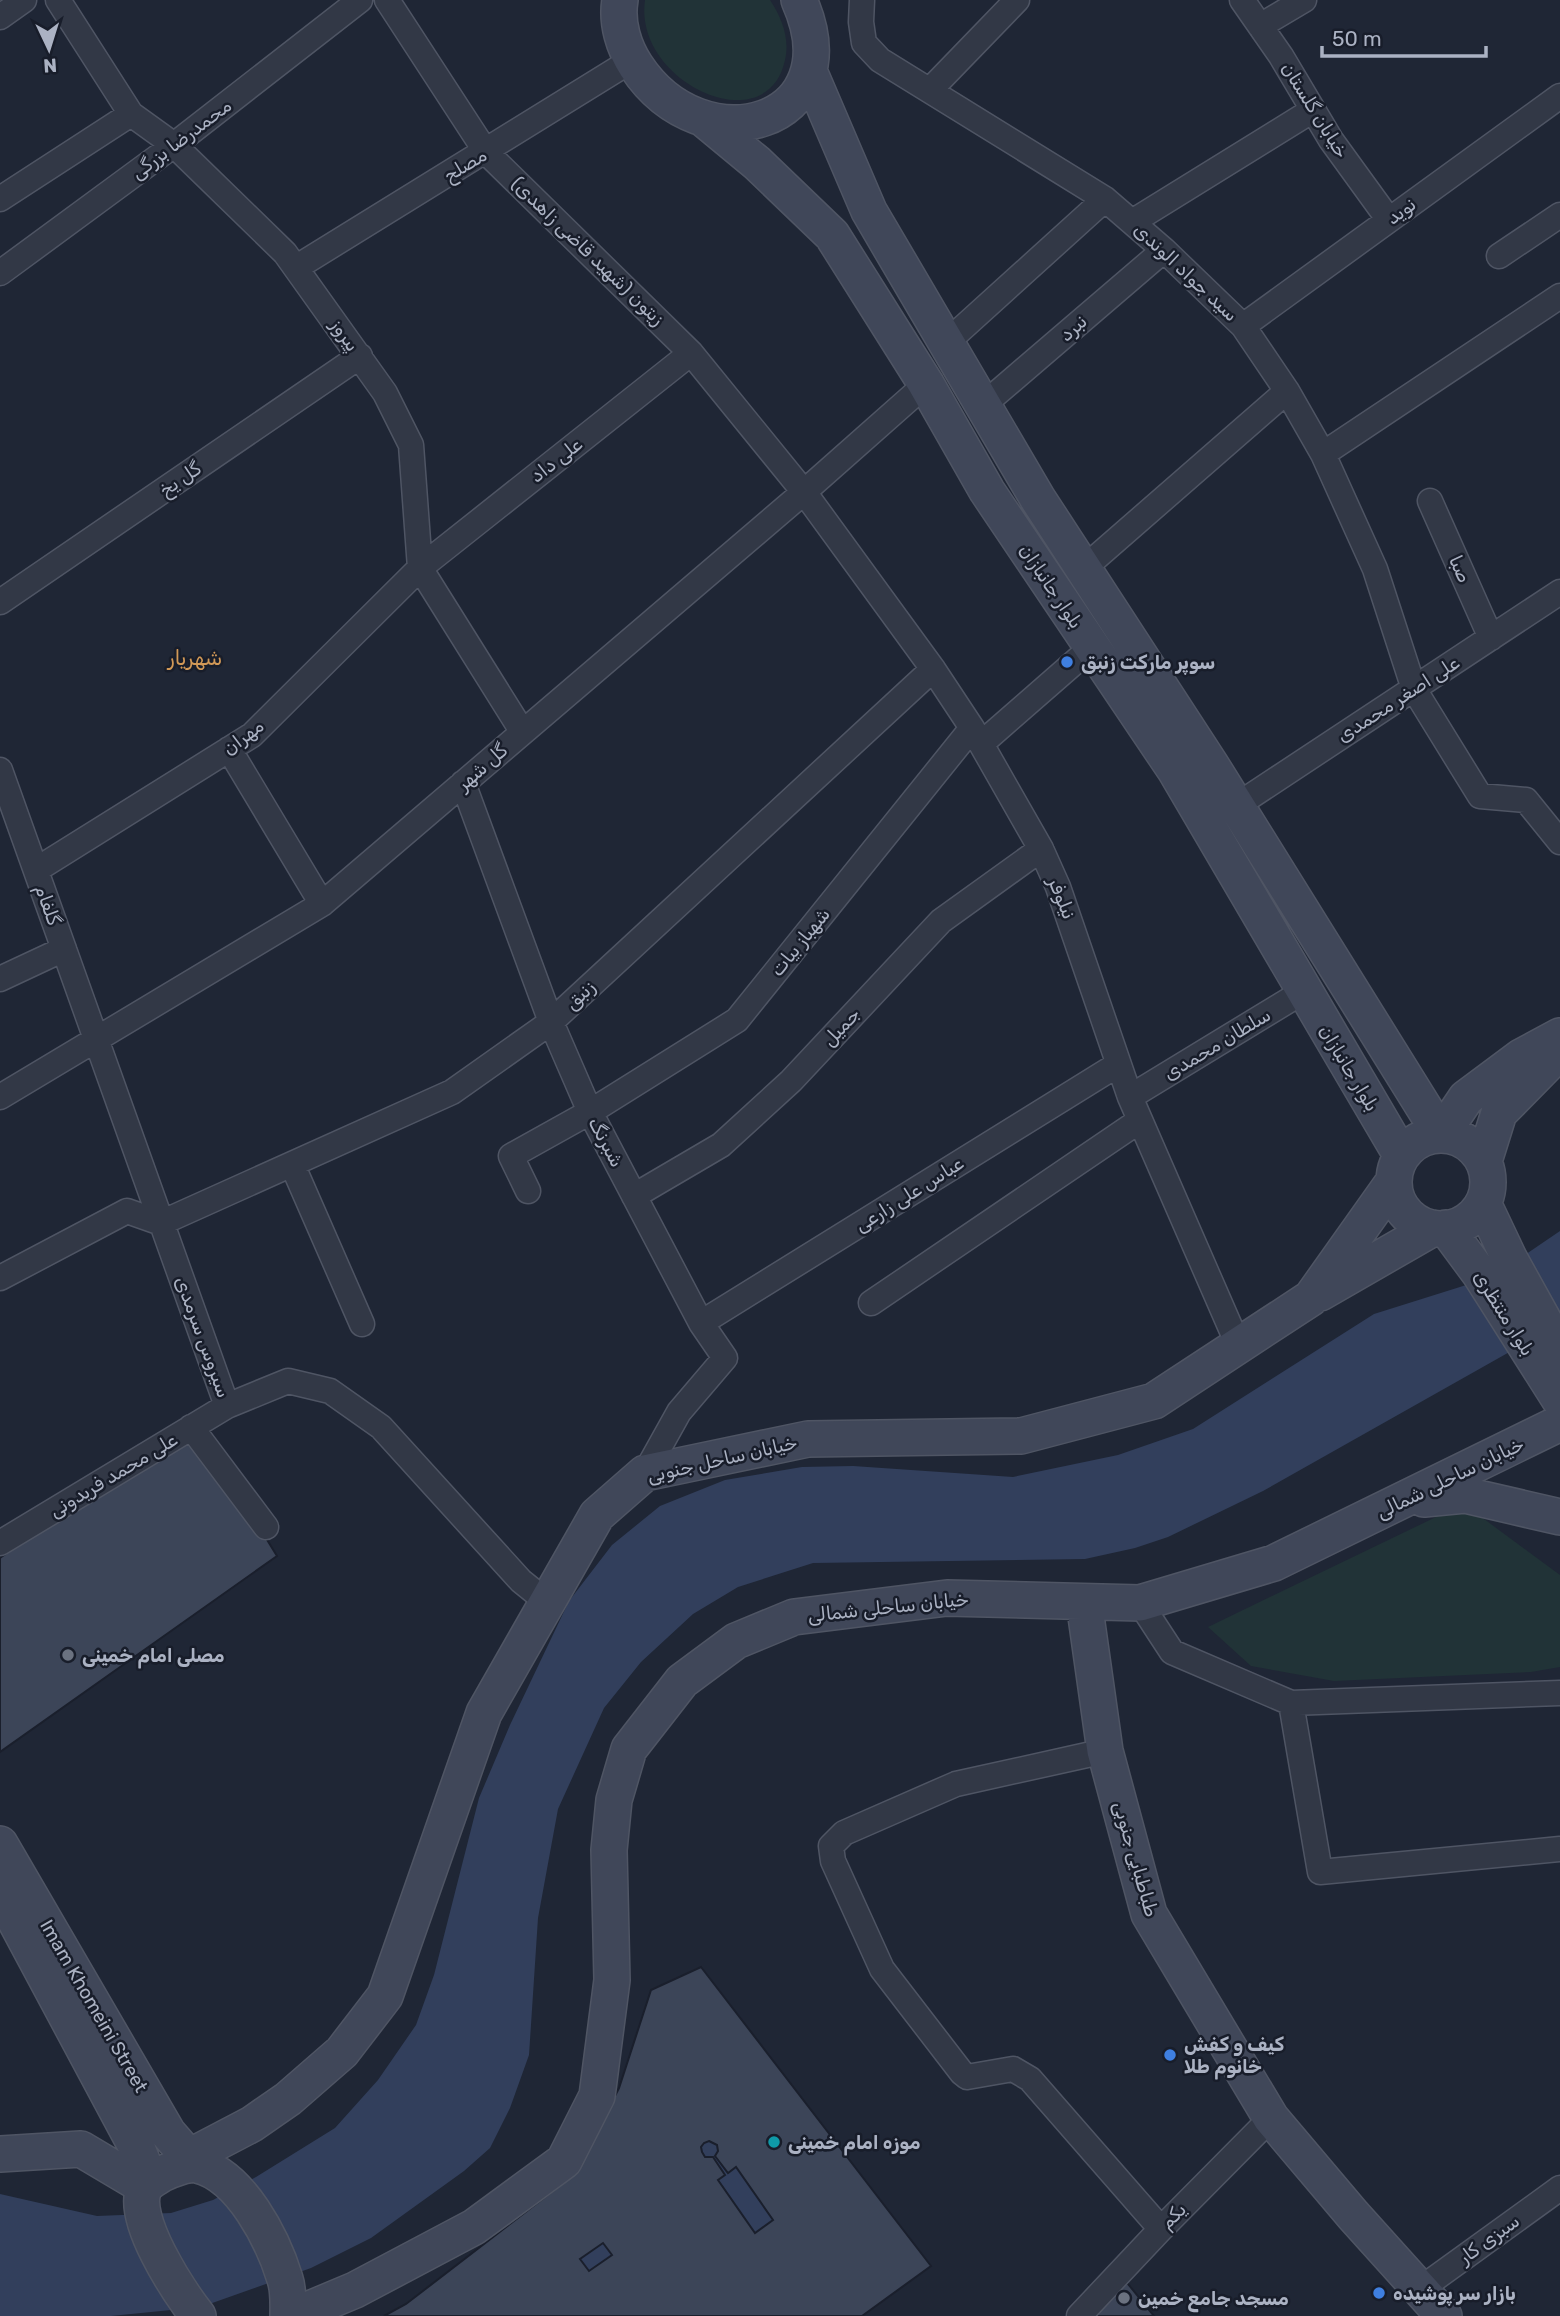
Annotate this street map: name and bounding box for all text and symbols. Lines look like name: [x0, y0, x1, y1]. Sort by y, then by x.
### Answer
north arrow: [14, 14, 84, 84]
scale bar: [1322, 14, 1486, 58]
text: 50 m: [1332, 26, 1382, 51]
text: N: [43, 54, 58, 77]
street label: خیابان گلستان: [1276, 58, 1354, 162]
street label: محمدرضا بزرگی: [126, 94, 236, 184]
street label: مصلح: [439, 143, 492, 189]
street label: زیتون (شهید قاضی زاهدی): [507, 172, 669, 330]
street label: نوید: [1382, 193, 1420, 229]
street label: سید جواد الوندی: [1129, 218, 1243, 326]
street label: نبرد: [1054, 310, 1092, 346]
street label: پیروز: [323, 313, 364, 357]
street label: علی داد: [525, 432, 587, 488]
street label: گل یخ: [155, 456, 207, 503]
street label: بلوار جانبازان: [1014, 539, 1088, 633]
street label: صبا: [1444, 552, 1476, 586]
district label: شهریار: [166, 645, 222, 670]
place label: سوپر مارکت زنبق: [1081, 651, 1215, 676]
street label: علی اصغر محمدی: [1333, 651, 1463, 747]
marker: سوپر مارکت زنبق: [1059, 654, 1075, 670]
street label: مهران: [218, 714, 268, 760]
street label: گل شهر: [451, 738, 512, 796]
street label: نیلوفر: [1043, 873, 1081, 922]
street label: گلفام: [29, 882, 66, 929]
street label: شهباز بیات: [765, 903, 835, 981]
street label: زنبق: [560, 975, 600, 1015]
street label: جمیل: [817, 1003, 865, 1051]
street label: سلطان محمدی: [1159, 1003, 1275, 1085]
street label: بلوار جانبازان: [1314, 1020, 1384, 1116]
street label: شبرنگ: [583, 1113, 629, 1171]
street label: عباس علی زارعی: [850, 1151, 968, 1237]
street label: بلوار منتظری: [1469, 1266, 1539, 1360]
street label: سیروس سرمدی: [170, 1273, 236, 1401]
street label: علی محمد فریدونی: [45, 1428, 181, 1522]
street label: خیابان ساحل جنوبی: [645, 1431, 799, 1487]
street label: خیابان ساحلی شمالی: [1372, 1432, 1528, 1524]
street label: خیابان ساحلی شمالی: [806, 1587, 970, 1627]
place label: مصلی امام خمینی: [82, 1644, 225, 1669]
marker: مصلی امام خمینی: [60, 1647, 76, 1663]
street label: طباطبایی جنوبی: [1109, 1799, 1163, 1919]
street label: Imam Khomeini Street: [35, 1915, 153, 2097]
place label: کیف و کفش خانوم طلا: [1184, 2033, 1285, 2080]
marker: کیف و کفش خانوم طلا: [1162, 2047, 1178, 2063]
place label: موزه امام خمینی: [788, 2131, 921, 2156]
marker: موزه امام خمینی: [766, 2134, 782, 2150]
street label: یکم: [1155, 2198, 1192, 2235]
street label: سبزی کار: [1453, 2209, 1524, 2269]
place label: بازار سر پوشیده: [1393, 2282, 1516, 2307]
marker: بازار سر پوشیده: [1371, 2285, 1387, 2301]
place label: مسجد جامع خمین: [1138, 2287, 1289, 2313]
marker: مسجد جامع خمین: [1116, 2290, 1132, 2306]

